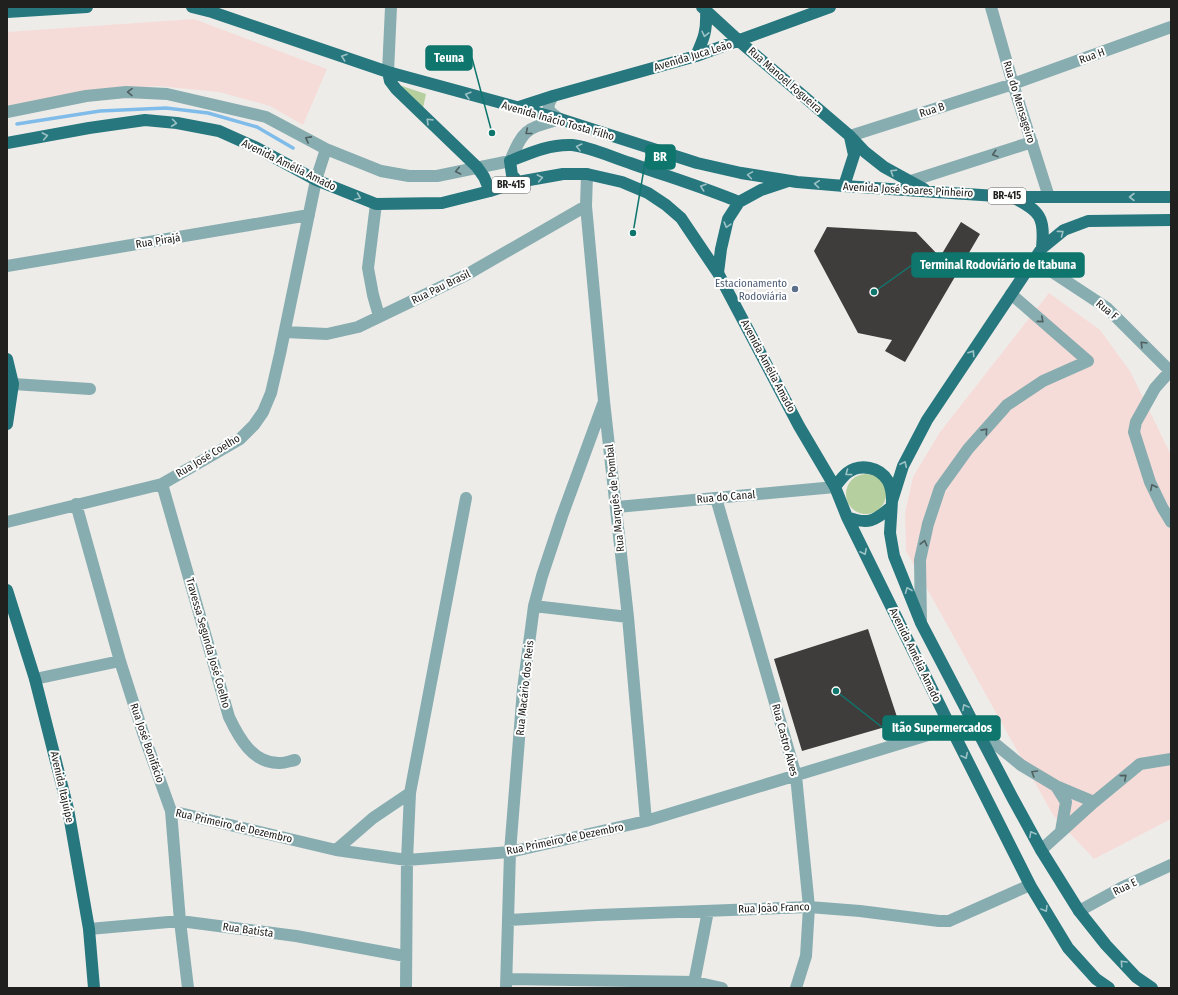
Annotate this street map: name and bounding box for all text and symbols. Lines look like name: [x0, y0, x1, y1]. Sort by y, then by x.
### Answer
one-way arrow: [701, 31, 709, 37]
street label: Avenida Juca Leão: [652, 38, 734, 74]
street label: Rua Manoel Fogueira: [745, 44, 825, 116]
street label: Rua H: [1077, 45, 1107, 67]
callout: Teuna: [426, 46, 472, 70]
text: Teuna: [434, 51, 464, 65]
one-way arrow: [340, 53, 347, 62]
street label: Rua do Mensageiro: [1000, 59, 1038, 145]
one-way arrow: [127, 88, 133, 96]
one-way arrow: [465, 91, 472, 100]
street label: Avenida Inácio Tosta Filho: [500, 99, 616, 143]
street label: Rua B: [918, 100, 946, 120]
one-way arrow: [426, 118, 434, 125]
one-way arrow: [171, 119, 177, 128]
one-way arrow: [525, 127, 532, 134]
one-way arrow: [42, 132, 48, 141]
one-way arrow: [305, 136, 312, 144]
street label: Avenida Amélia Amado: [240, 137, 338, 194]
one-way arrow: [576, 143, 583, 152]
callout: BR: [646, 145, 675, 169]
one-way arrow: [991, 149, 998, 158]
text: BR: [653, 150, 667, 164]
one-way arrow: [455, 167, 461, 175]
one-way arrow: [890, 169, 897, 177]
one-way arrow: [747, 171, 754, 179]
one-way arrow: [537, 175, 543, 183]
road number: BR-415: [492, 177, 530, 193]
one-way arrow: [813, 179, 820, 188]
street label: Avenida José Soares Pinheiro: [843, 180, 974, 200]
one-way arrow: [699, 184, 706, 192]
road number: BR-415: [988, 188, 1026, 204]
one-way arrow: [355, 192, 362, 200]
one-way arrow: [1129, 193, 1135, 201]
one-way arrow: [723, 221, 732, 228]
one-way arrow: [1057, 230, 1064, 238]
street label: Rua Pirajá: [135, 231, 181, 251]
callout: Terminal Rodoviário de Itabuna: [912, 253, 1084, 277]
text: Terminal Rodoviário de Itabuna: [920, 258, 1076, 272]
street label: Rua Pau Brasil: [409, 267, 473, 307]
place label: Estacionamento Rodoviária: [715, 277, 787, 303]
marker: Estacionamento Rodoviária: [790, 284, 800, 294]
street label: Rua F: [1093, 297, 1121, 323]
one-way arrow: [1036, 315, 1044, 322]
street label: Avenida Amélia Amado: [738, 317, 798, 415]
one-way arrow: [1140, 341, 1148, 349]
one-way arrow: [967, 350, 975, 357]
one-way arrow: [980, 428, 987, 435]
street label: Rua José Coelho: [174, 432, 243, 480]
street label: Rua Marquês de Pombal: [603, 443, 627, 553]
one-way arrow: [900, 460, 908, 467]
one-way arrow: [845, 468, 852, 476]
one-way arrow: [1150, 484, 1157, 492]
street label: Rua do Canal: [696, 488, 756, 506]
one-way arrow: [919, 539, 928, 546]
one-way arrow: [860, 548, 867, 555]
street label: Travessa Segunda José Coelho: [183, 576, 233, 710]
one-way arrow: [904, 587, 912, 594]
street label: Avenida Amélia Amado: [887, 606, 944, 704]
street label: Rua Macário dos Reis: [514, 639, 536, 736]
street label: Rua José Bonifácio: [127, 701, 167, 785]
street label: Rua Castro Alves: [769, 702, 801, 778]
one-way arrow: [962, 704, 969, 711]
callout: Itão Supermercados: [883, 716, 1000, 740]
text: Itão Supermercados: [892, 721, 993, 735]
street label: Avenida Itajuípe: [47, 750, 77, 824]
one-way arrow: [960, 752, 968, 760]
one-way arrow: [1031, 770, 1038, 777]
one-way arrow: [1119, 775, 1126, 782]
street label: Rua Primeiro de Dezembro: [174, 806, 294, 846]
street label: Rua Primeiro de Dezembro: [505, 820, 625, 858]
one-way arrow: [1030, 831, 1037, 838]
street label: Rua E: [1111, 876, 1139, 898]
street label: Rua João Franco: [738, 900, 810, 916]
one-way arrow: [1040, 905, 1047, 912]
street label: Rua Batista: [222, 920, 274, 940]
one-way arrow: [1120, 960, 1128, 968]

